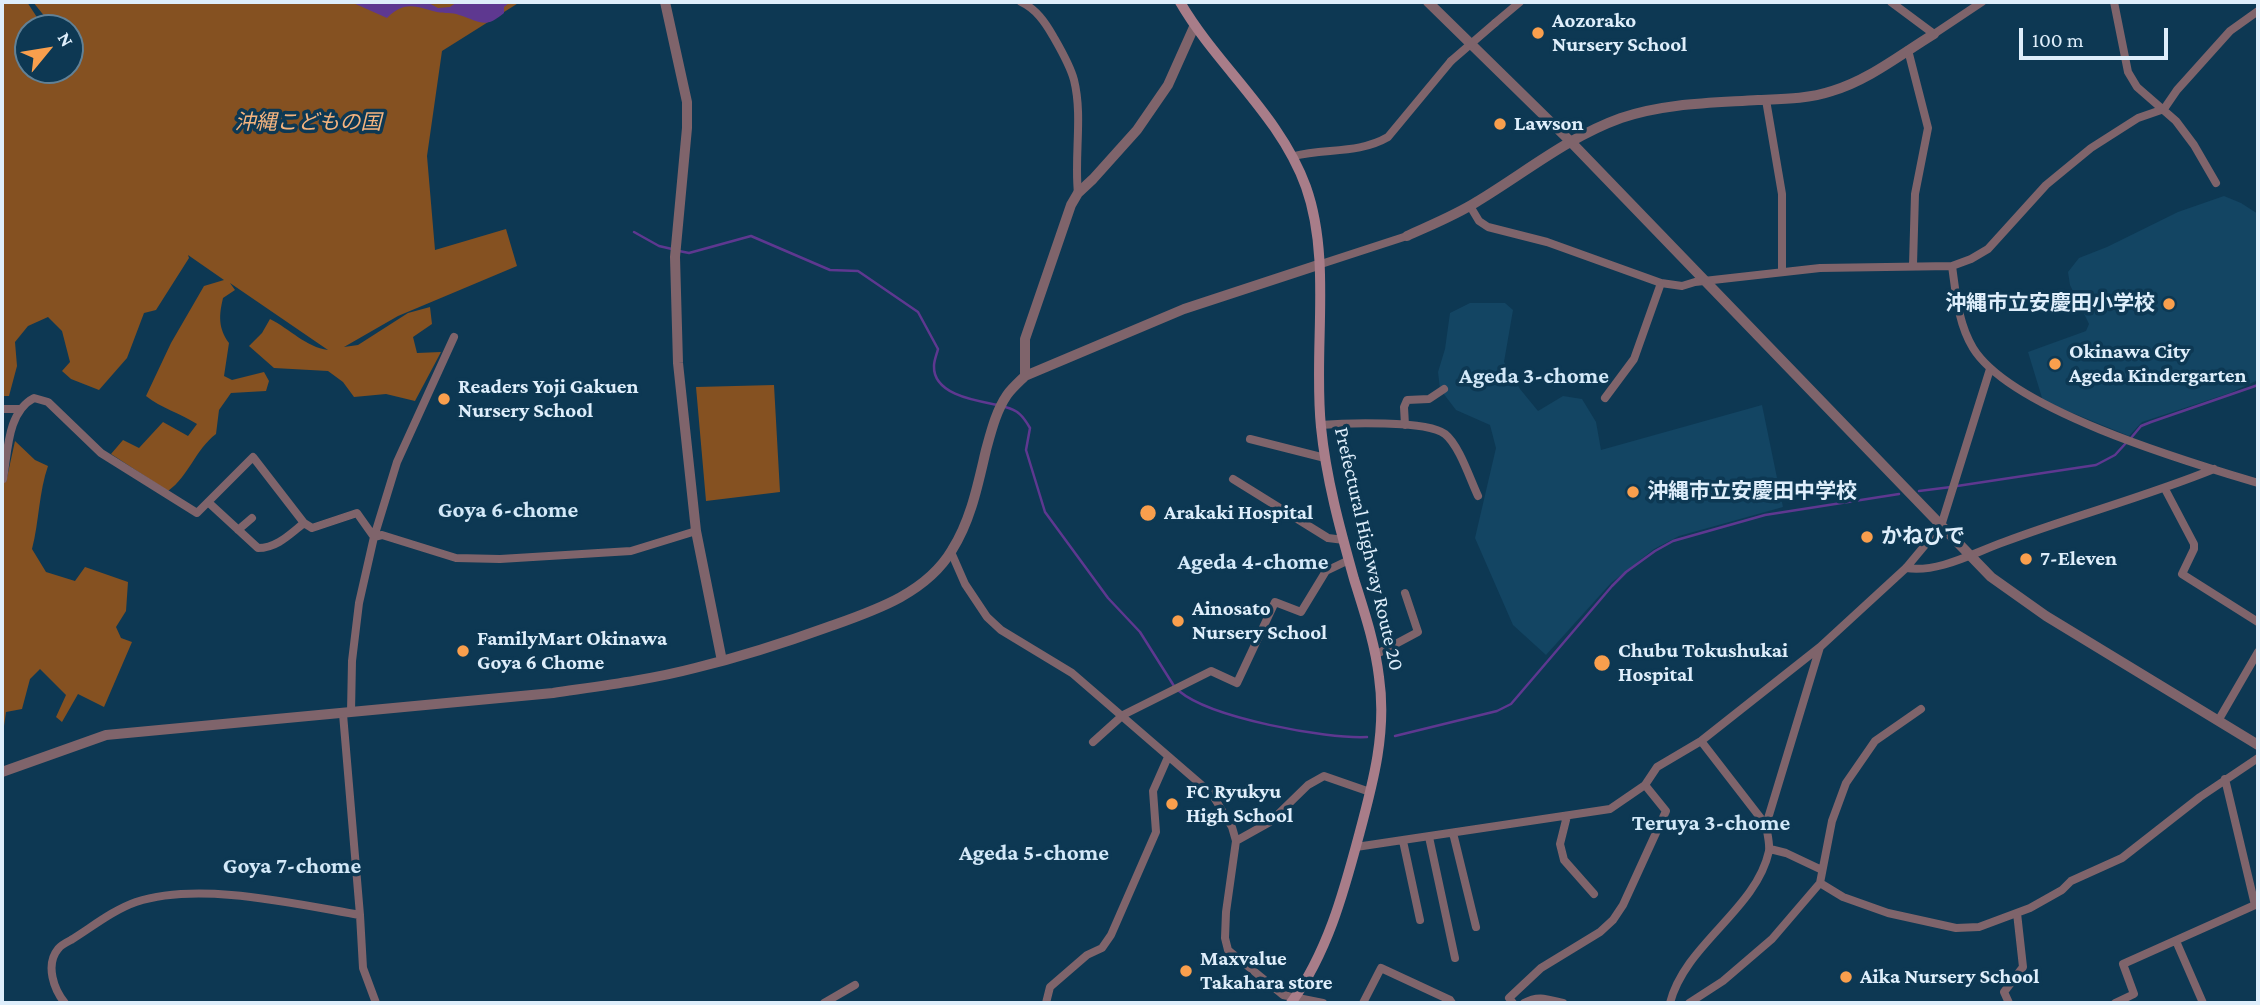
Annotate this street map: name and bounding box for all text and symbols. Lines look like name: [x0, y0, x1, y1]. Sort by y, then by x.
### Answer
place label: Aozorako Nursery School: [1552, 8, 1687, 58]
north arrow: [14, 14, 84, 84]
scale bar: [2022, 14, 2171, 58]
marker: Aozorako Nursery School: [1530, 25, 1546, 41]
text: N: [54, 28, 78, 50]
text: 100 m: [2032, 28, 2084, 52]
park label: 沖縄こどもの国: [235, 110, 381, 136]
place label: Lawson: [1514, 111, 1583, 137]
marker: Lawson: [1492, 116, 1508, 132]
place label: 沖縄市立安慶田小学校: [1945, 291, 2155, 317]
marker: 沖縄市立安慶田小学校: [2161, 296, 2177, 312]
place label: Okinawa City Ageda Kindergarten: [2069, 339, 2247, 389]
marker: Okinawa City Ageda Kindergarten: [2047, 356, 2063, 372]
district label: Ageda 3-chome: [1459, 362, 1609, 390]
place label: Readers Yoji Gakuen Nursery School: [458, 374, 639, 424]
marker: Readers Yoji Gakuen Nursery School: [436, 391, 452, 407]
street label: Prefectural Highway Route 20: [1329, 425, 1409, 673]
place label: 沖縄市立安慶田中学校: [1647, 479, 1857, 505]
marker: 沖縄市立安慶田中学校: [1625, 484, 1641, 500]
district label: Goya 6-chome: [438, 496, 578, 524]
place label: Arakaki Hospital: [1164, 500, 1313, 526]
marker: Arakaki Hospital: [1138, 503, 1158, 523]
place label: かねひで: [1881, 524, 1965, 550]
marker: かねひで: [1859, 529, 1875, 545]
place label: 7-Eleven: [2040, 546, 2117, 572]
district label: Ageda 4-chome: [1177, 548, 1329, 576]
marker: 7-Eleven: [2018, 551, 2034, 567]
place label: Ainosato Nursery School: [1192, 596, 1327, 646]
marker: Ainosato Nursery School: [1170, 613, 1186, 629]
place label: FamilyMart Okinawa Goya 6 Chome: [477, 626, 667, 676]
place label: Chubu Tokushukai Hospital: [1618, 638, 1788, 688]
marker: FamilyMart Okinawa Goya 6 Chome: [455, 643, 471, 659]
marker: Chubu Tokushukai Hospital: [1592, 653, 1612, 673]
place label: FC Ryukyu High School: [1186, 779, 1293, 829]
marker: FC Ryukyu High School: [1164, 796, 1180, 812]
district label: Teruya 3-chome: [1632, 809, 1790, 837]
district label: Ageda 5-chome: [959, 839, 1109, 867]
district label: Goya 7-chome: [223, 852, 361, 880]
place label: Maxvalue Takahara store: [1200, 946, 1333, 996]
marker: Maxvalue Takahara store: [1178, 963, 1194, 979]
place label: Aika Nursery School: [1860, 964, 2039, 990]
marker: Aika Nursery School: [1838, 969, 1854, 985]

